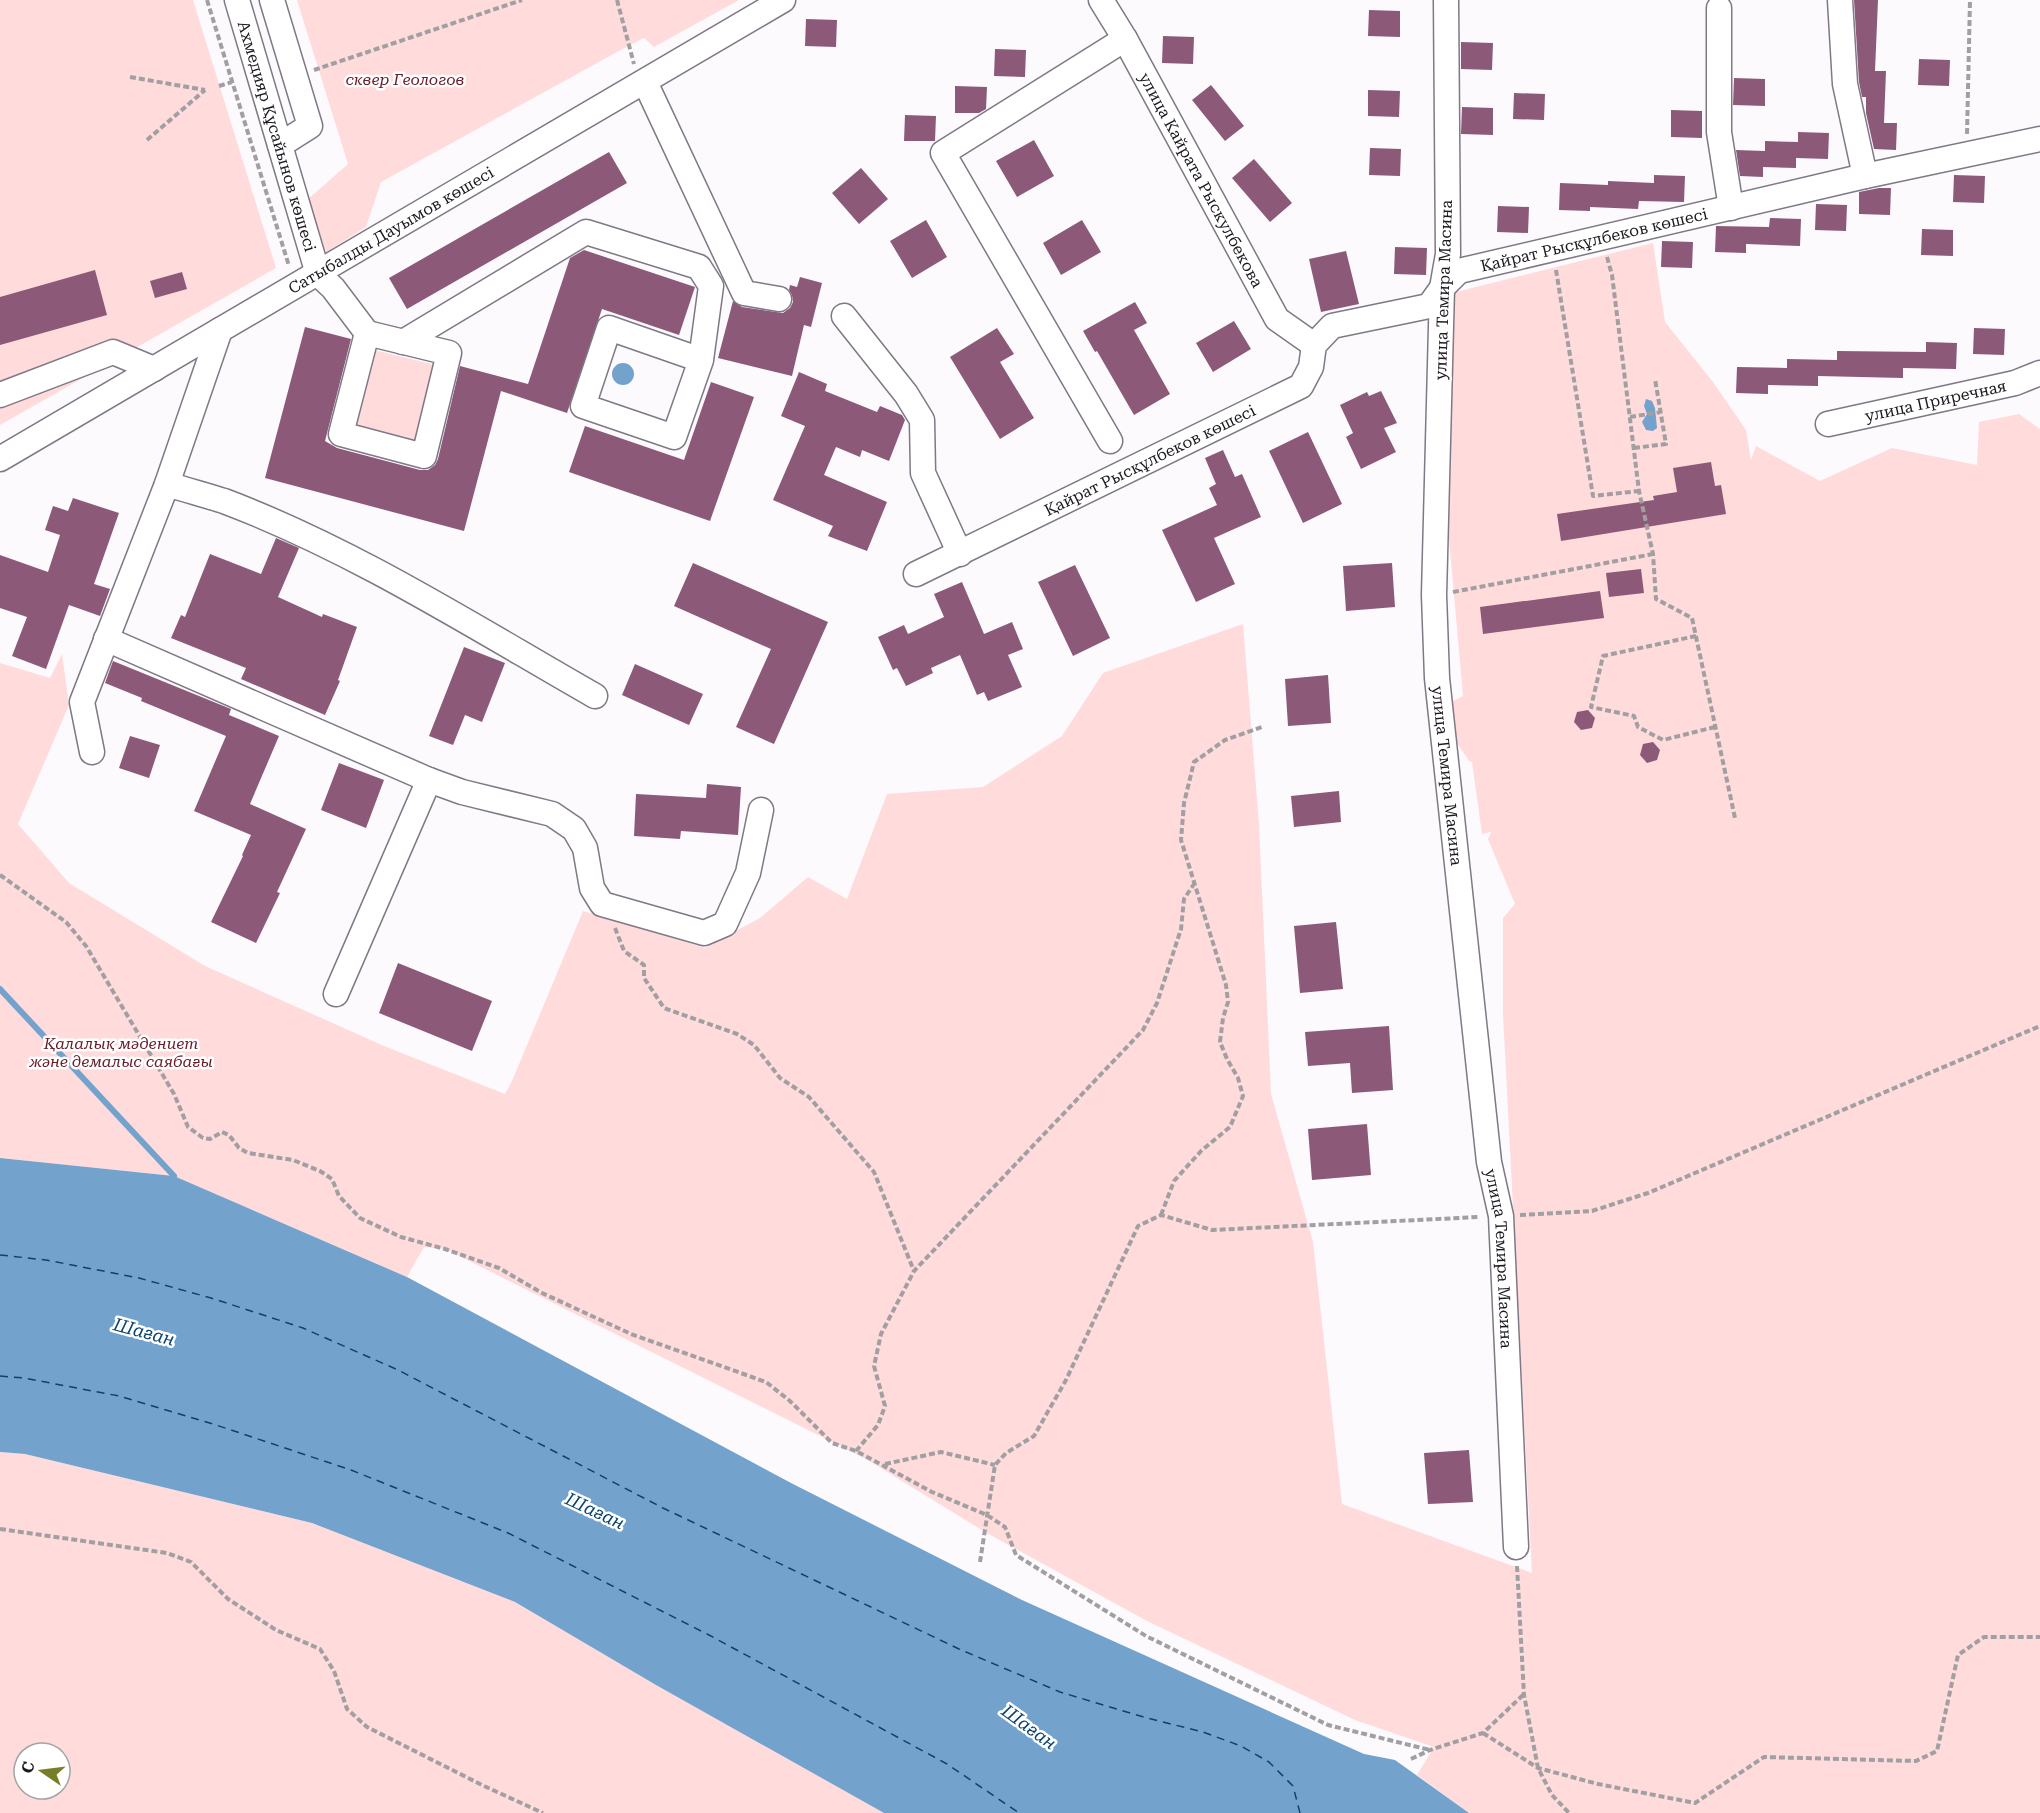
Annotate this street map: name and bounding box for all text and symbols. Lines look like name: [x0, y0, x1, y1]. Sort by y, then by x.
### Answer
street label: Ахмедияр Құсайынов көшесі: [234, 19, 320, 254]
street label: улица Кайрата Рыскулбекова: [1135, 69, 1267, 291]
park label: сквер Геологов: [345, 70, 465, 89]
street label: Сатыбалды Дауымов көшесі: [285, 163, 497, 298]
street label: улица Темира Масина: [1431, 199, 1456, 380]
street label: Қайрат Рысқұлбеков көшесі: [1479, 204, 1709, 276]
street label: улица Приречная: [1863, 376, 2008, 426]
street label: Қайрат Рысқұлбеков көшесі: [1041, 401, 1259, 520]
street label: улица Темира Масина: [1428, 685, 1466, 867]
park label: Қалалық мәдениет және демалыс саябағы: [28, 1034, 213, 1071]
street label: улица Темира Масина: [1481, 1167, 1516, 1349]
water label: Шаған: [110, 1313, 177, 1350]
water label: Шаған: [562, 1487, 628, 1533]
water label: Шаған: [997, 1699, 1061, 1753]
north arrow: [12, 1741, 72, 1801]
text: С: [17, 1760, 39, 1775]

